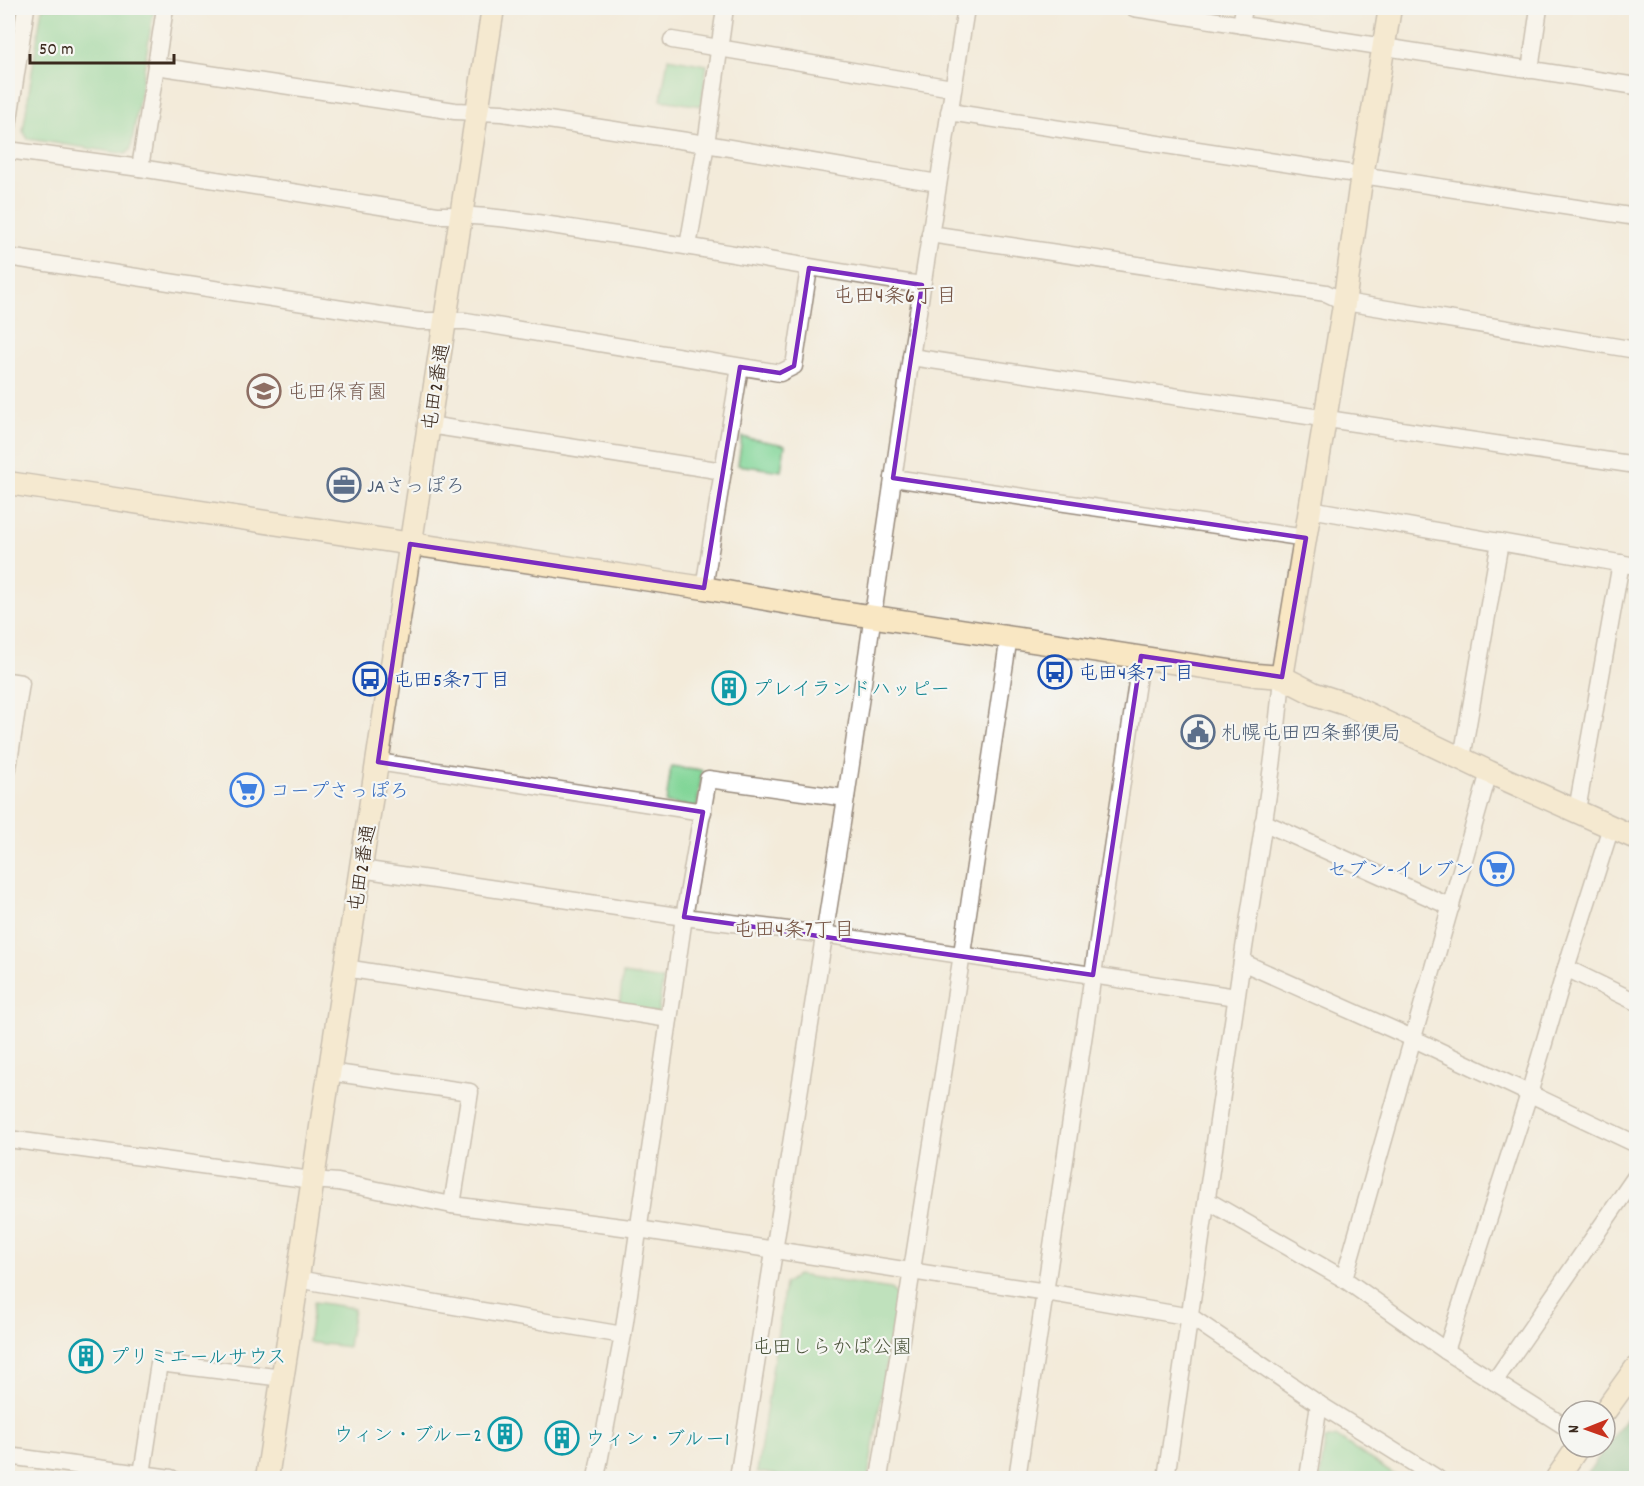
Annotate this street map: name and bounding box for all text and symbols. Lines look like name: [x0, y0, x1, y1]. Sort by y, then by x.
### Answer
scale bar: [30, 27, 174, 65]
text: 50 m: [39, 38, 74, 63]
district label: 屯田4条6丁目: [833, 283, 957, 313]
street label: 屯田2番通: [417, 341, 459, 433]
school or university icon: 屯田保育園: [246, 373, 282, 409]
place label: 屯田保育園: [287, 380, 387, 408]
office icon: JAさっぽろ: [326, 467, 362, 503]
place label: JAさっぽろ: [367, 474, 465, 502]
bus stop icon: 屯田4条7丁目: [1037, 654, 1073, 690]
bus stop icon: 屯田5条7丁目: [352, 661, 388, 697]
place label: 屯田4条7丁目: [1078, 661, 1194, 689]
place label: 屯田5条7丁目: [393, 668, 510, 696]
building icon: プレイランドハッピー: [711, 670, 747, 706]
place label: プレイランドハッピー: [752, 677, 950, 705]
public building icon: 札幌屯田四条郵便局: [1180, 714, 1216, 750]
place label: 札幌屯田四条郵便局: [1221, 721, 1401, 749]
supermarket icon: コープさっぽろ: [229, 772, 265, 808]
place label: コープさっぽろ: [270, 779, 409, 807]
street label: 屯田2番通: [343, 822, 385, 914]
supermarket icon: セブン-イレブン: [1479, 851, 1515, 887]
place label: セブン-イレブン: [1327, 858, 1474, 886]
district label: 屯田4条7丁目: [733, 917, 855, 947]
park label: 屯田しらかば公園: [752, 1335, 912, 1363]
building icon: プリミエールサウス: [68, 1338, 104, 1374]
place label: プリミエールサウス: [109, 1345, 287, 1373]
north arrow: [1557, 1399, 1617, 1459]
building icon: ウィン・ブルー2: [487, 1416, 523, 1452]
building icon: ウィン・ブルー1: [544, 1420, 580, 1456]
place label: ウィン・ブルー2: [333, 1423, 482, 1451]
text: N: [1563, 1425, 1586, 1433]
place label: ウィン・ブルー1: [585, 1427, 729, 1455]

